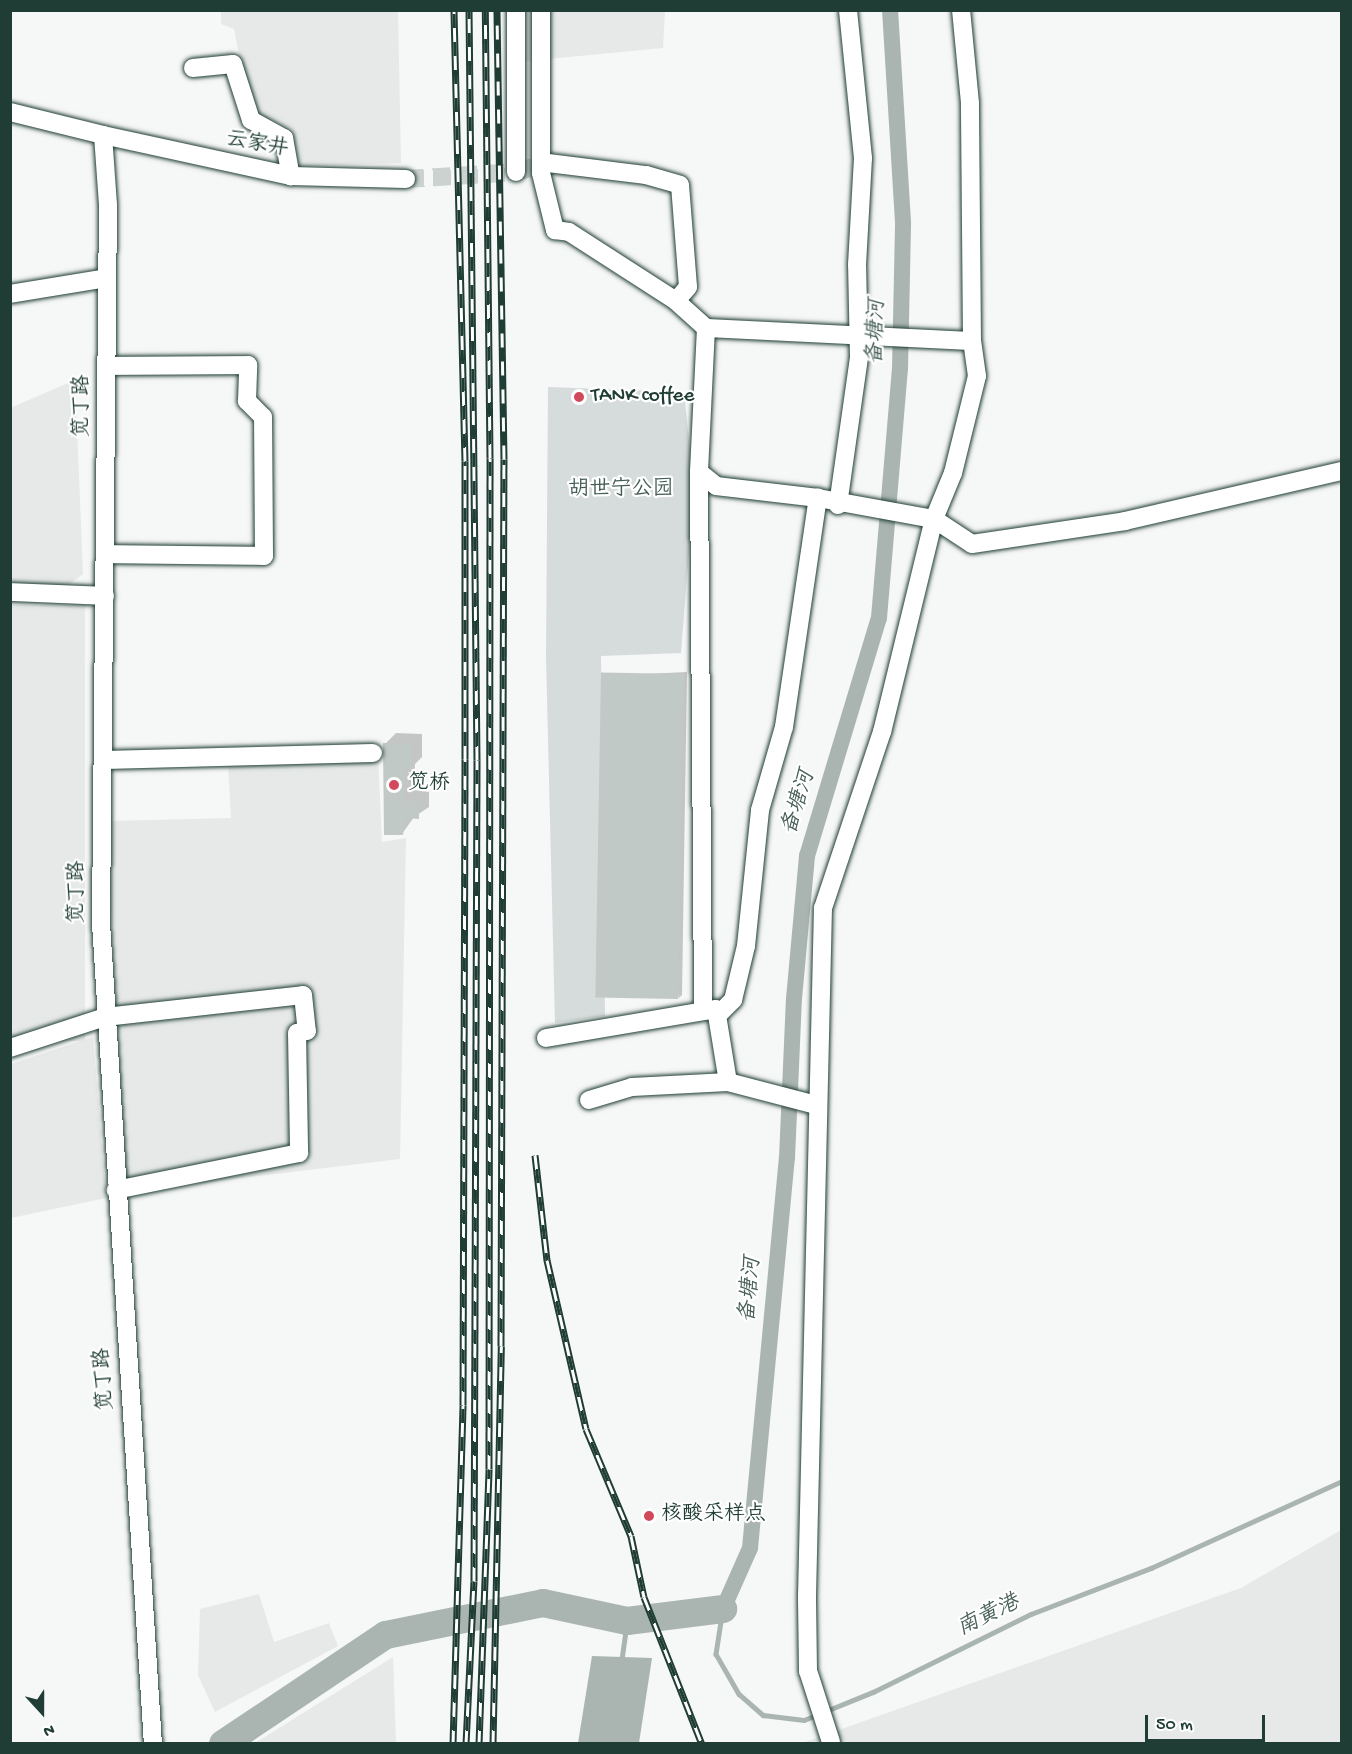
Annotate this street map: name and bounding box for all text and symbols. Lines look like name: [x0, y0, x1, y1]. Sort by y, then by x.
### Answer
street label: 云家井: [224, 128, 290, 164]
water label: 备塘河: [864, 299, 892, 365]
street label: 笕丁路: [71, 375, 97, 437]
place label: TANK coffee: [591, 384, 694, 410]
marker: TANK coffee: [572, 390, 586, 404]
park label: 胡世宁公园: [569, 478, 673, 504]
water label: 备塘河: [778, 768, 822, 838]
place label: 笕桥: [408, 772, 450, 798]
marker: 笕桥: [385, 776, 403, 794]
street label: 笕丁路: [66, 861, 92, 923]
water label: 备塘河: [736, 1256, 768, 1324]
street label: 笕丁路: [91, 1347, 121, 1411]
place label: 核酸采样点: [661, 1503, 766, 1529]
marker: 核酸采样点: [642, 1509, 656, 1523]
water label: 南黄港: [954, 1591, 1024, 1643]
north arrow: [12, 1682, 72, 1742]
scale bar: [1148, 1703, 1268, 1741]
text: 50 m: [1156, 1715, 1193, 1736]
text: N: [40, 1719, 57, 1740]

